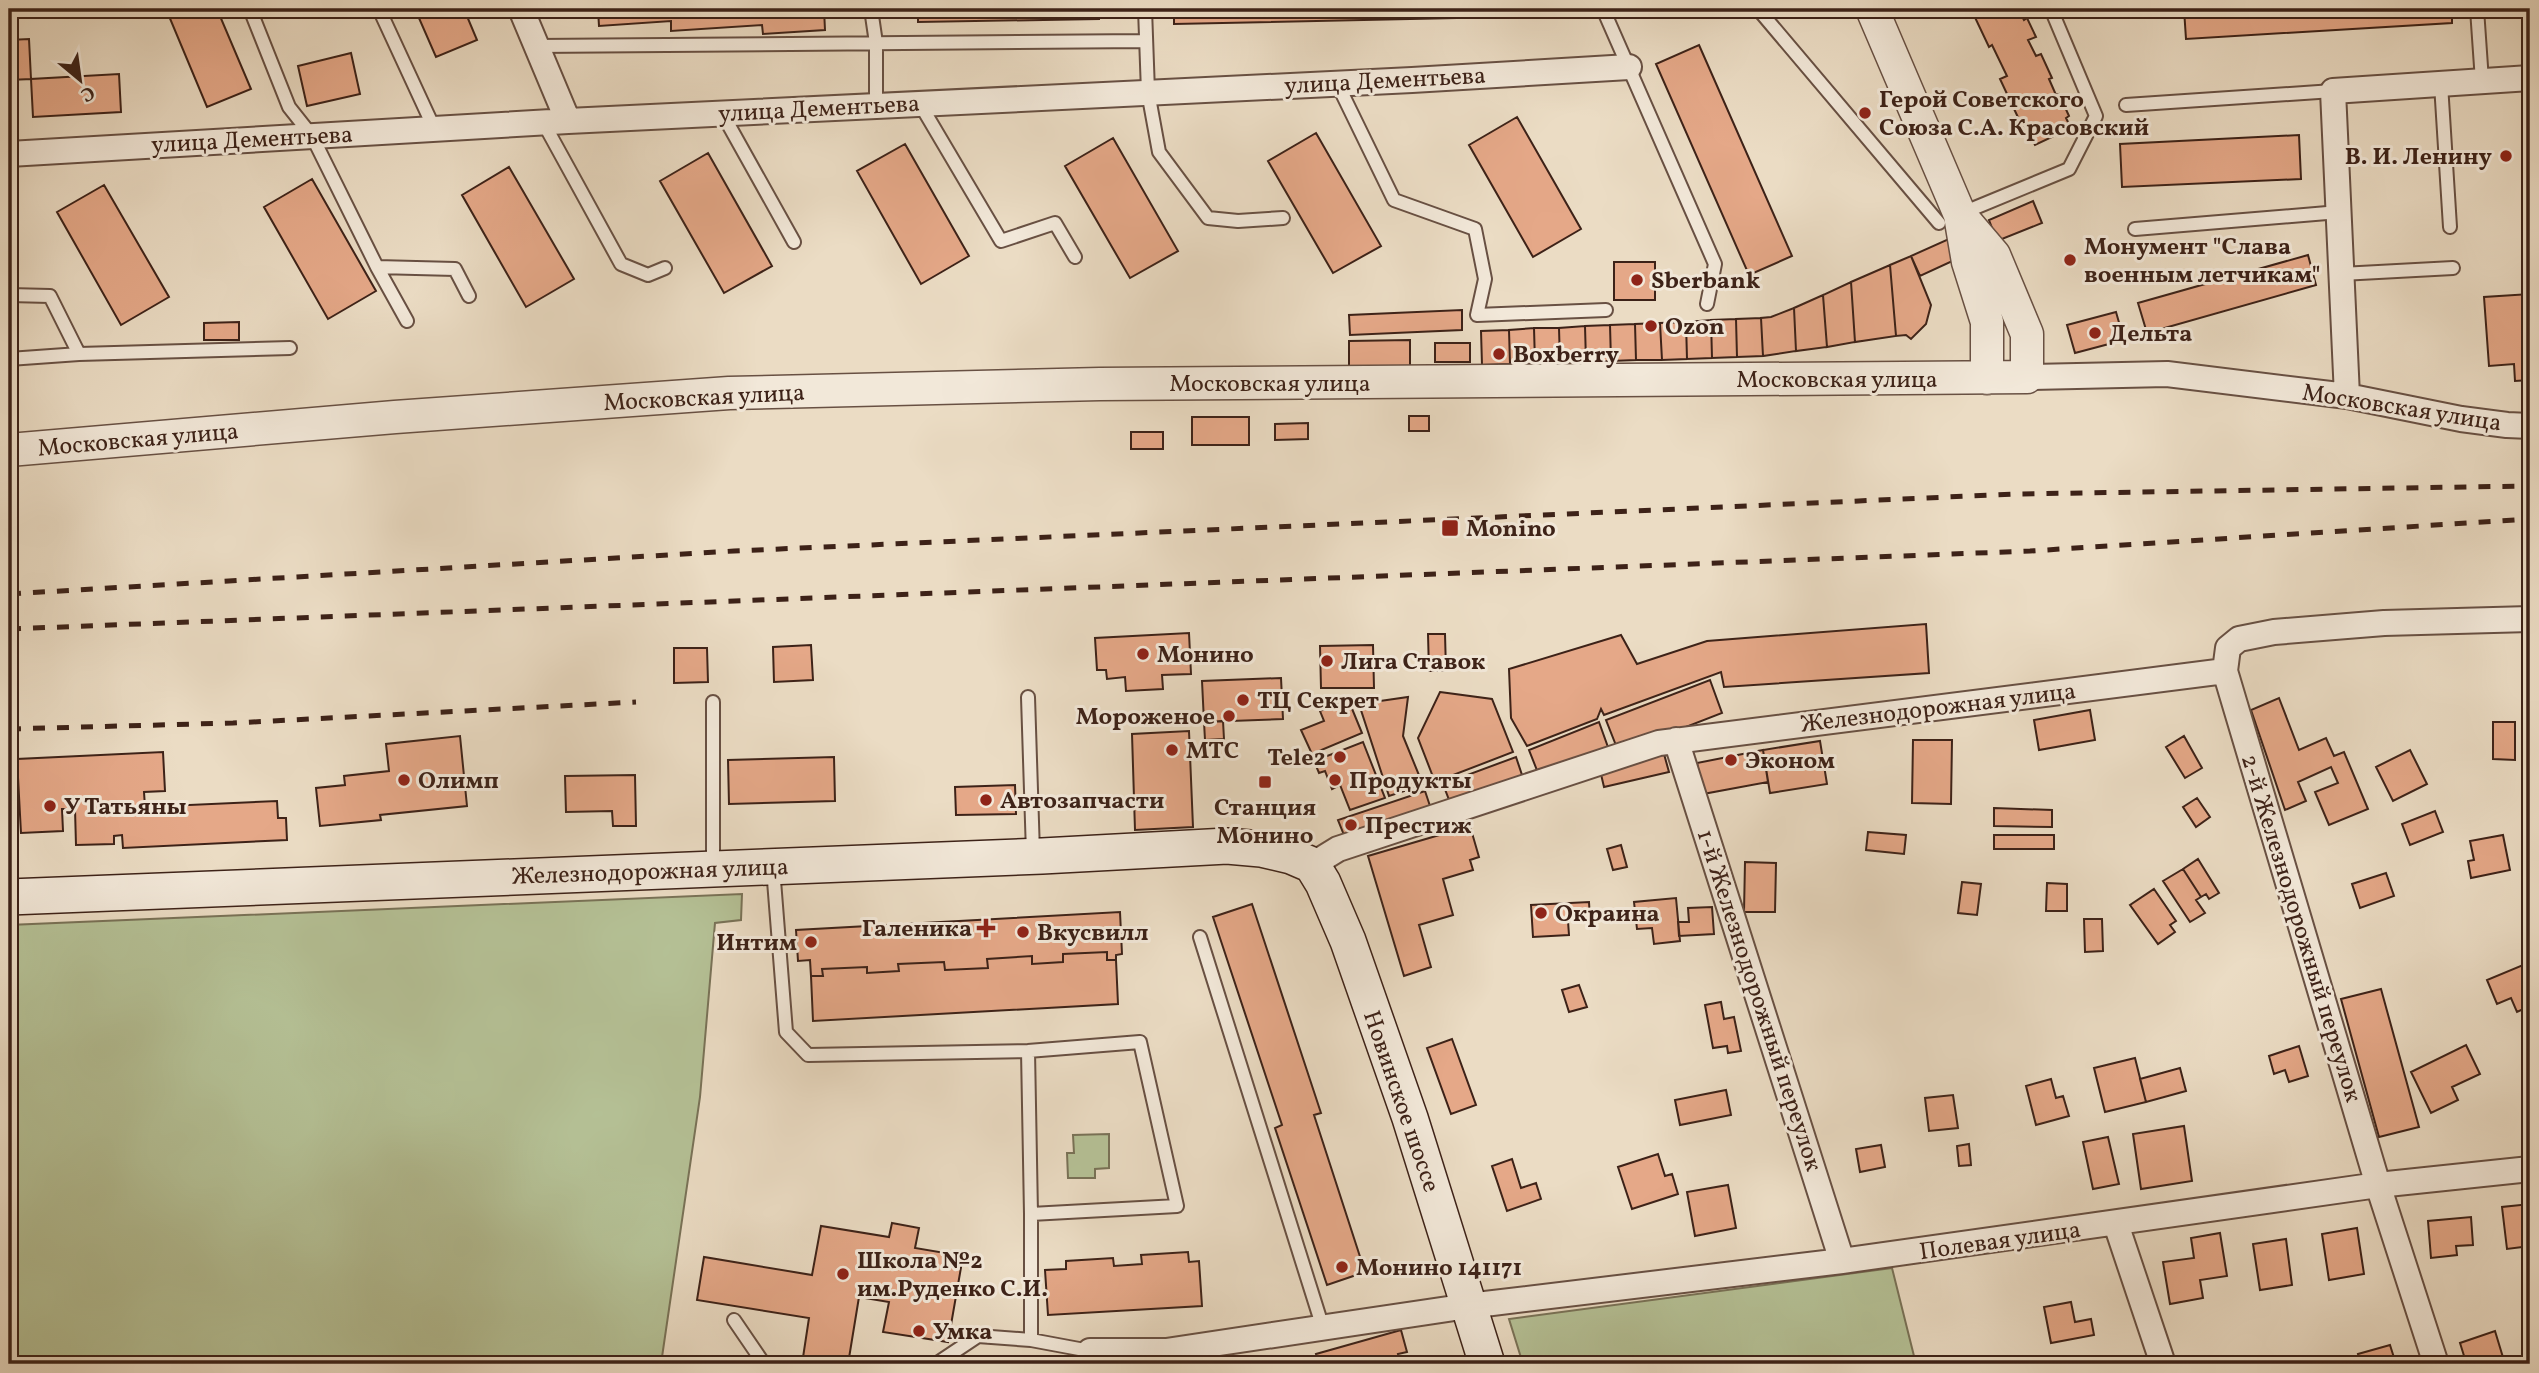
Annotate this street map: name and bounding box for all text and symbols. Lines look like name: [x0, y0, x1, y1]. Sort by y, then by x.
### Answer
north arrow: [46, 46, 116, 116]
street label: улица Дементьева: [1283, 60, 1487, 104]
text: С: [76, 79, 99, 107]
place label: Герой Советского Союза С.А. Красовский: [1879, 84, 2149, 146]
street label: улица Дементьева: [717, 88, 921, 132]
marker: Герой Советского Союза С.А. Красовский: [1857, 105, 1873, 121]
street label: улица Дементьева: [150, 119, 354, 163]
place label: В. И. Ленину: [2345, 141, 2493, 175]
marker: В. И. Ленину: [2498, 148, 2514, 164]
place label: Монумент "Слава военным летчикам": [2084, 231, 2321, 293]
marker: Монумент "Слава военным летчикам": [2062, 252, 2078, 268]
place label: Sberbank: [1651, 265, 1761, 299]
marker: Sberbank: [1629, 272, 1645, 288]
place label: Ozon: [1665, 311, 1725, 345]
marker: Ozon: [1643, 318, 1659, 334]
place label: Дельта: [2109, 318, 2192, 352]
marker: Дельта: [2087, 325, 2103, 341]
place label: Boxberry: [1513, 339, 1619, 373]
marker: Boxberry: [1491, 346, 1507, 362]
street label: Московская улица: [1736, 364, 1938, 398]
street label: Московская улица: [1169, 368, 1371, 402]
street label: Московская улица: [2299, 376, 2504, 442]
street label: Московская улица: [603, 377, 806, 421]
street label: Московская улица: [36, 415, 240, 467]
place label: Monino: [1466, 513, 1556, 547]
marker: Monino: [1440, 518, 1460, 538]
place label: Монино: [1157, 639, 1254, 673]
marker: Монино: [1135, 646, 1151, 662]
place label: Лига Ставок: [1341, 646, 1485, 680]
marker: Лига Ставок: [1319, 653, 1335, 669]
street label: Железнодорожная улица: [1798, 675, 2078, 743]
place label: ТЦ Секрет: [1257, 685, 1379, 719]
marker: ТЦ Секрет: [1235, 692, 1251, 708]
place label: Мороженое: [1076, 701, 1215, 735]
marker: Мороженое: [1221, 708, 1237, 724]
place label: МТС: [1186, 735, 1239, 769]
marker: МТС: [1164, 742, 1180, 758]
place label: Tele2: [1267, 742, 1326, 776]
place label: Эконом: [1745, 745, 1835, 779]
marker: Tele2: [1332, 749, 1348, 765]
street label: 2-й Железнодорожный переулок: [2231, 751, 2369, 1107]
marker: Эконом: [1723, 752, 1739, 768]
place label: Олимп: [418, 765, 499, 799]
place label: Продукты: [1349, 765, 1472, 799]
marker: Олимп: [396, 772, 412, 788]
marker: Продукты: [1327, 772, 1343, 788]
marker: Станция Монино: [1257, 774, 1273, 790]
place label: Автозапчасти: [1000, 785, 1164, 819]
place label: У Татьяны: [64, 791, 187, 825]
marker: Автозапчасти: [978, 792, 994, 808]
place label: Станция Монино: [1214, 792, 1316, 854]
marker: У Татьяны: [42, 798, 58, 814]
place label: Престиж: [1365, 810, 1472, 844]
marker: Престиж: [1343, 817, 1359, 833]
street label: 1-й Железнодорожный переулок: [1687, 825, 1830, 1176]
street label: Железнодорожная улица: [511, 851, 789, 895]
place label: Окраина: [1555, 898, 1660, 932]
marker: Окраина: [1533, 905, 1549, 921]
place label: Галеника: [862, 913, 972, 947]
place label: Вкусвилл: [1037, 917, 1149, 951]
marker: Галеника: [978, 920, 994, 936]
marker: Вкусвилл: [1015, 924, 1031, 940]
place label: Интим: [716, 927, 797, 961]
marker: Интим: [803, 934, 819, 950]
street label: Новинское шоссе: [1353, 1006, 1447, 1197]
street label: Полевая улица: [1917, 1214, 2083, 1270]
place label: Школа №2 им.Руденко С.И.: [857, 1245, 1048, 1307]
place label: Монино 141171: [1356, 1252, 1522, 1286]
marker: Монино 141171: [1334, 1259, 1350, 1275]
marker: Школа №2 им.Руденко С.И.: [835, 1266, 851, 1282]
place label: Умка: [933, 1316, 992, 1350]
marker: Умка: [911, 1323, 927, 1339]

